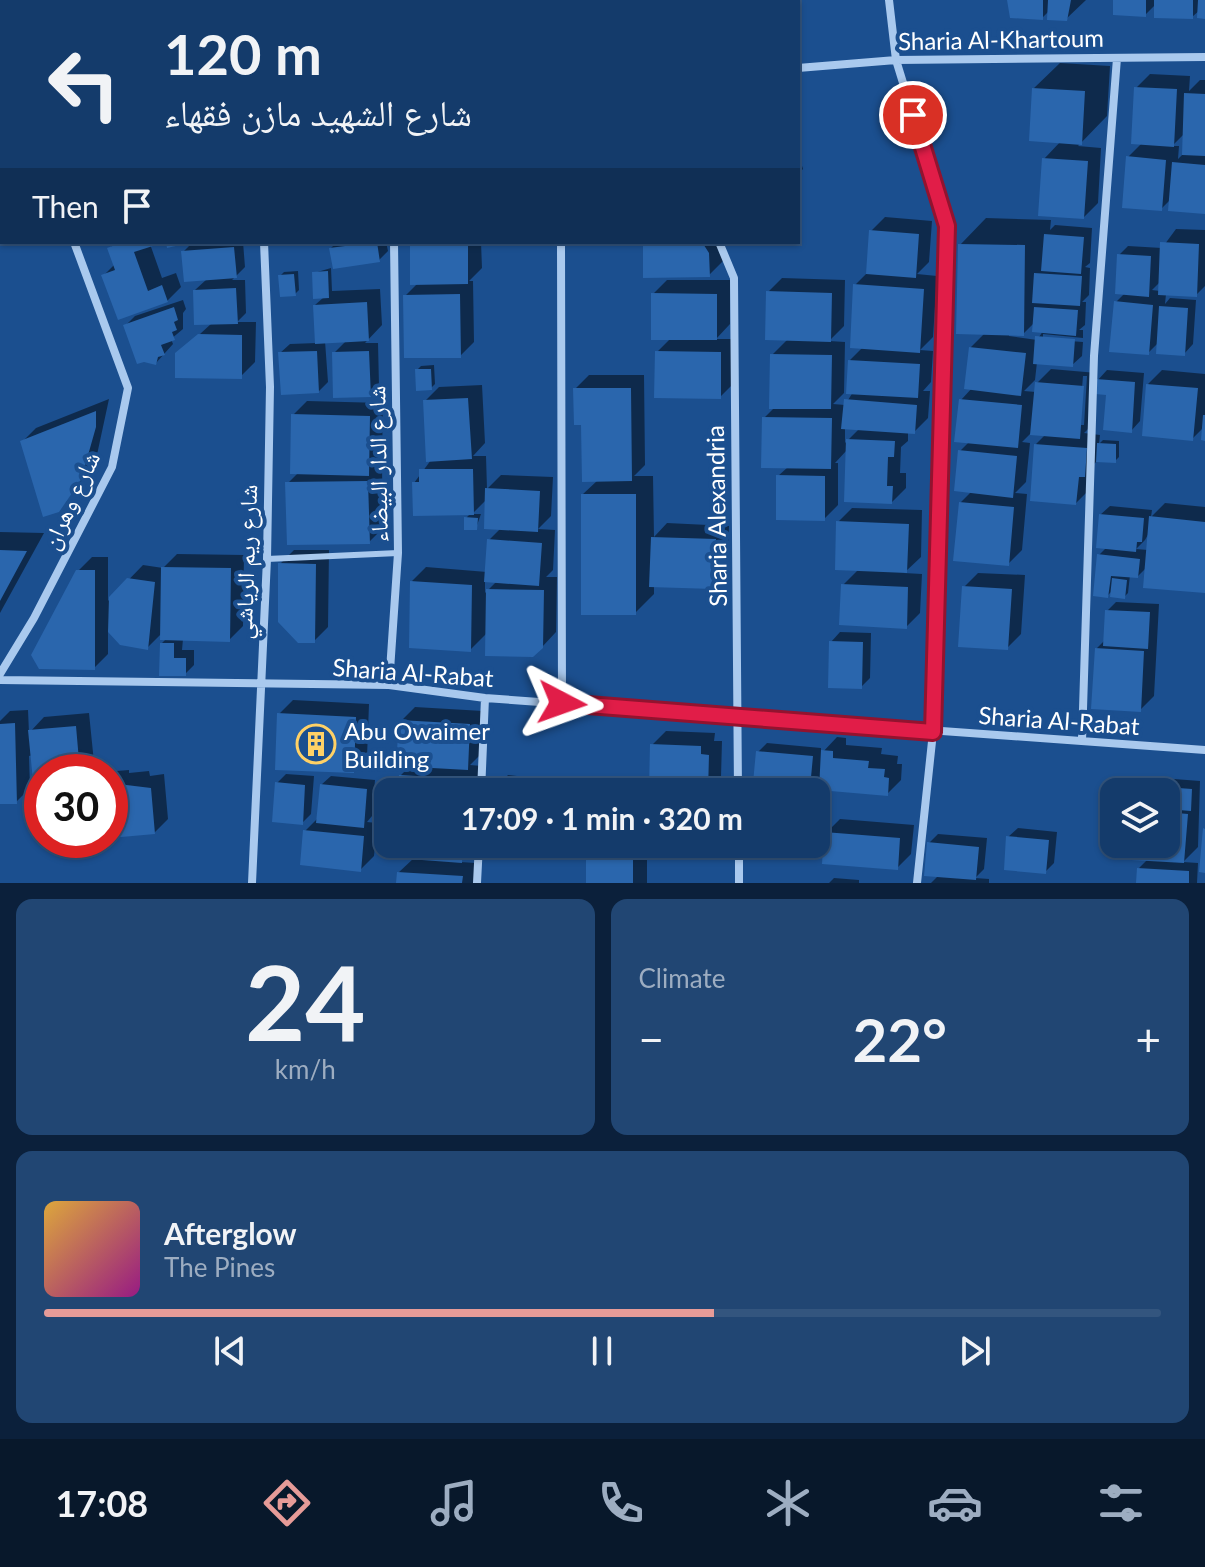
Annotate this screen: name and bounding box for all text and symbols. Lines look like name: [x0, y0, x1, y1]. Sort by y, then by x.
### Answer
text: 120 m: [164, 20, 322, 87]
street label: Sharia Al-Khartoum: [898, 23, 1104, 55]
icon: left: [32, 32, 136, 136]
pin: [879, 81, 947, 149]
text: شارع الشهيد مازن فقهاء: [164, 90, 472, 134]
icon: arrive: [891, 93, 935, 137]
icon: arrive: [115, 184, 159, 228]
text: Then: [32, 188, 99, 224]
street label: شارع الدار البيضاء: [361, 385, 395, 543]
street label: Sharia Alexandria: [700, 425, 732, 607]
street label: شارع وهران: [35, 446, 107, 554]
street label: شارع ريم الرياشي: [228, 484, 268, 640]
street label: Sharia Al-Rabat: [332, 652, 495, 692]
position arrow: [520, 661, 604, 745]
street label: Sharia Al-Rabat: [978, 700, 1141, 740]
place label: Abu Owaimer Building: [344, 716, 490, 773]
building icon: Abu Owaimer Building: [295, 723, 337, 765]
speed limit sign: 30: [24, 754, 128, 858]
map controls: [1100, 778, 1180, 858]
button: layers: [1100, 778, 1180, 858]
text: 17:09 · 1 min · 320 m: [461, 800, 743, 836]
text: 24: [245, 938, 366, 1063]
text: Climate: [639, 962, 725, 994]
text: 22°: [852, 1003, 947, 1075]
text: −: [639, 1013, 664, 1065]
text: +: [1135, 1013, 1161, 1065]
text: km/h: [275, 1053, 336, 1085]
text: Afterglow: [164, 1215, 297, 1251]
text: The Pines: [164, 1251, 275, 1283]
icon: previous: [208, 1329, 252, 1373]
icon: pause: [580, 1329, 624, 1373]
icon: next: [953, 1329, 997, 1373]
icon: directions: [259, 1475, 315, 1531]
icon: music: [426, 1475, 482, 1531]
icon: phone: [593, 1475, 649, 1531]
icon: climate: [760, 1475, 816, 1531]
icon: car: [927, 1475, 983, 1531]
icon: filters: [1093, 1475, 1149, 1531]
text: 17:08: [55, 1481, 148, 1525]

